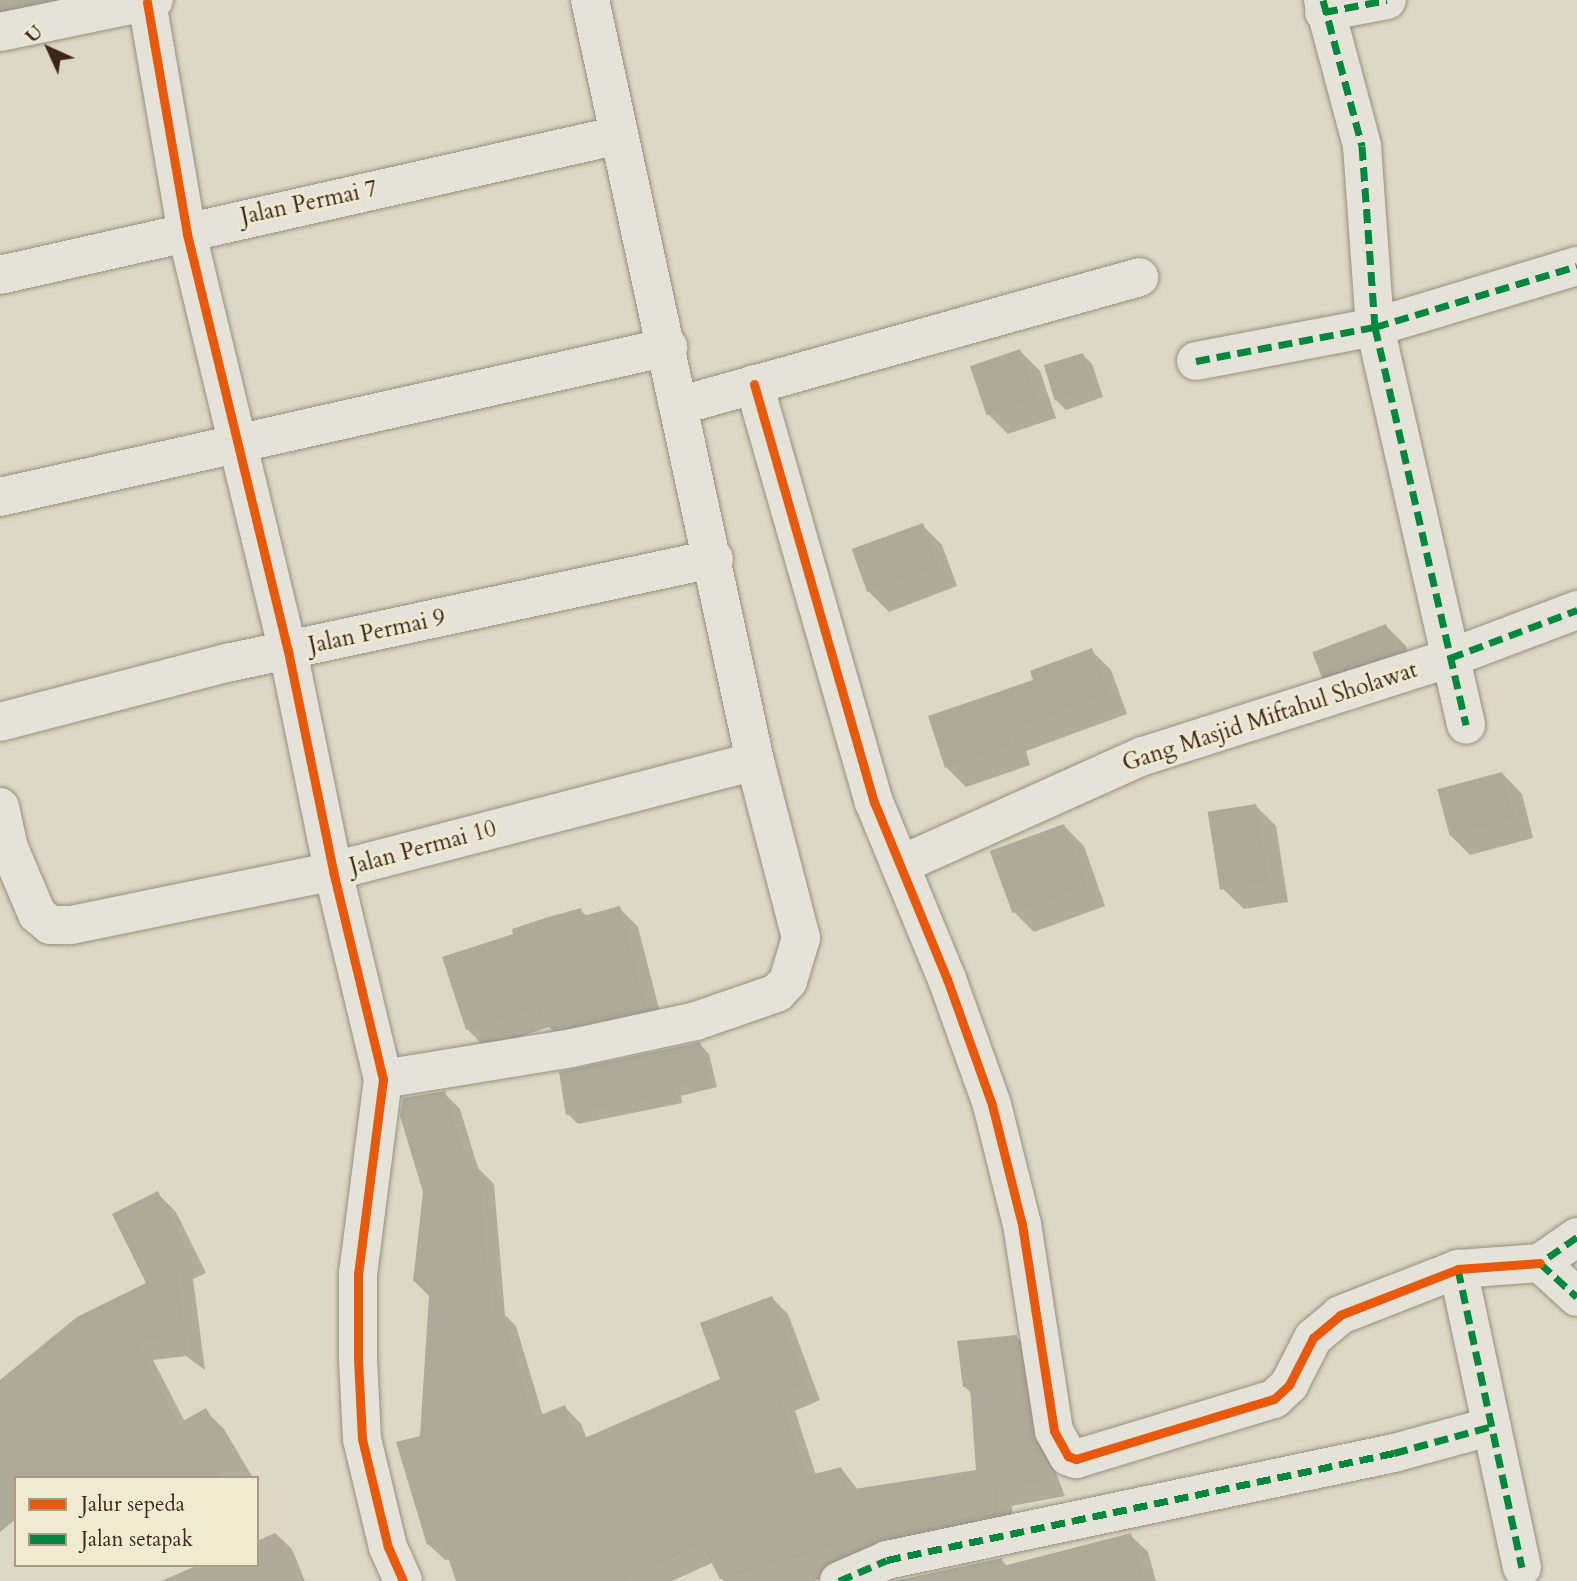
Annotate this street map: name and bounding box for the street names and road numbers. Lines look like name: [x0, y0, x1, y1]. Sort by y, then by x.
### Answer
street label: Jalan Permai 7: [238, 175, 380, 231]
street label: Jalan Permai 9: [306, 604, 448, 660]
street label: Gang Masjid Miftahul Sholawat: [1119, 656, 1421, 778]
street label: Jalan Permai 10: [347, 815, 499, 881]

